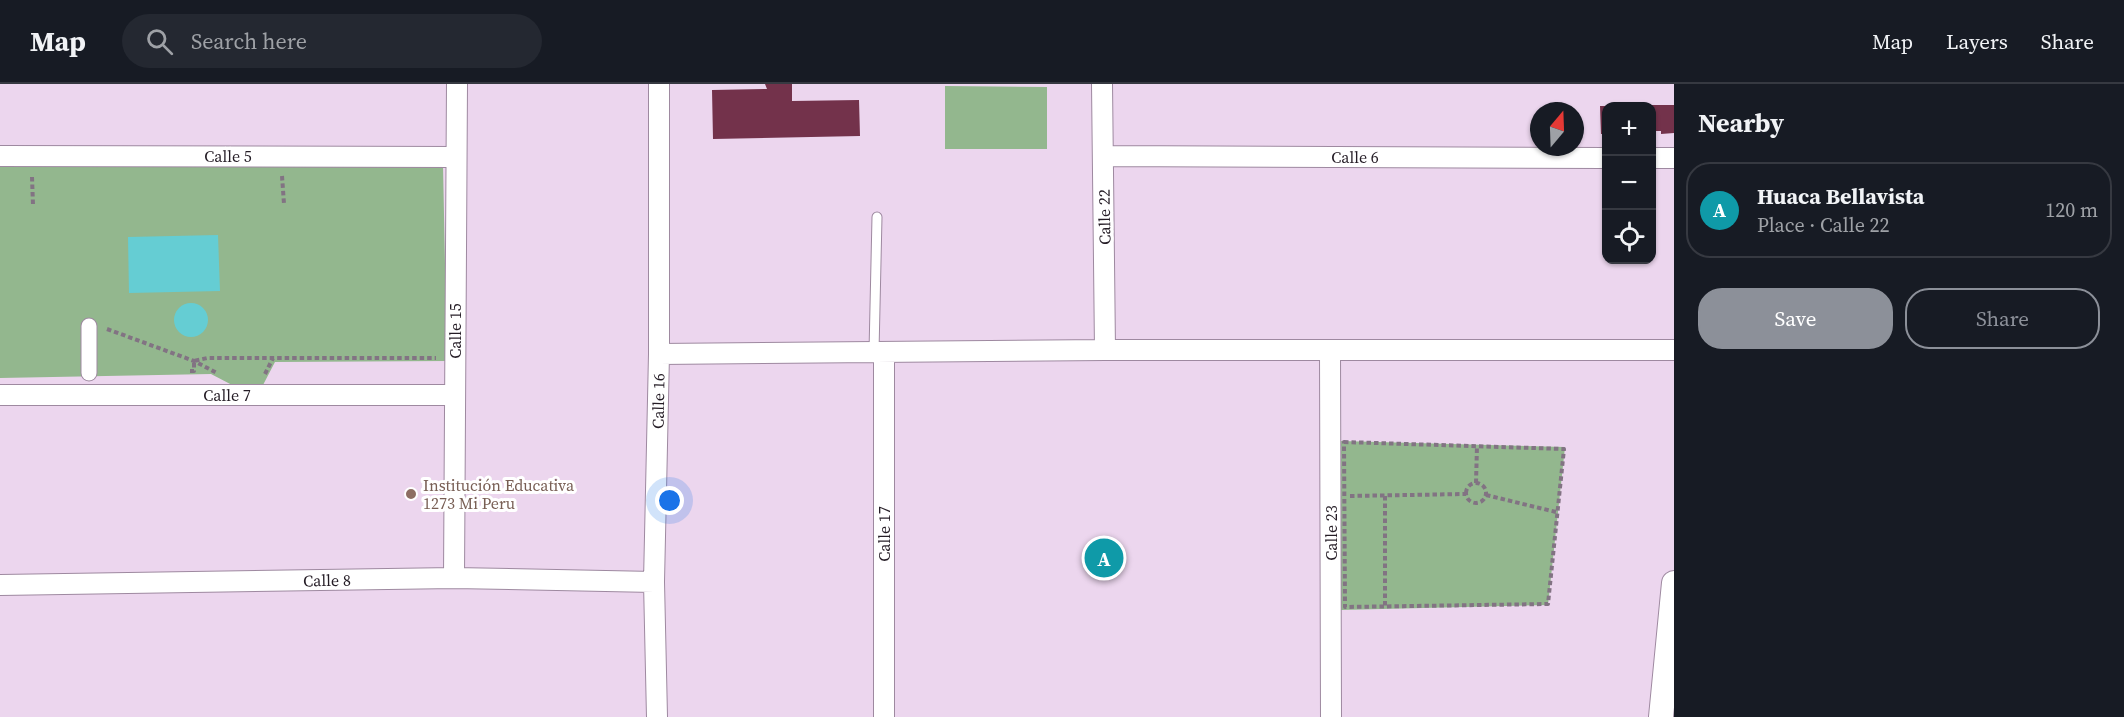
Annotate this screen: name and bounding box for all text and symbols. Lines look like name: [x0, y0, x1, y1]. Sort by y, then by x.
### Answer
search box: [122, 14, 542, 68]
text: Map: [30, 22, 86, 60]
icon: search: [143, 25, 176, 58]
text: Search here: [191, 26, 307, 56]
text: Map: [1872, 27, 1913, 56]
text: Layers: [1946, 27, 2008, 56]
text: Share: [2041, 27, 2094, 56]
north arrow: [1530, 102, 1584, 156]
map controls: [1602, 102, 1656, 264]
button: +: [1602, 102, 1656, 156]
text: Nearby: [1698, 105, 1784, 141]
street label: Calle 5: [204, 145, 252, 167]
street label: Calle 6: [1331, 146, 1379, 168]
button: −: [1602, 156, 1656, 210]
text: Huaca Bellavista: [1757, 181, 1925, 211]
street label: Calle 22: [1093, 189, 1115, 245]
text: A: [1713, 196, 1726, 224]
text: 120 m: [2045, 196, 2098, 224]
button: locate: [1602, 210, 1656, 264]
text: Place · Calle 22: [1757, 211, 1890, 239]
button: Save: [1698, 288, 1893, 349]
button: Share: [1905, 288, 2100, 349]
street label: Calle 15: [444, 303, 466, 359]
street label: Calle 16: [647, 373, 669, 429]
street label: Calle 7: [203, 384, 251, 406]
place label: Institución Educativa 1273 Mi Peru: [423, 474, 575, 514]
your location: [655, 486, 684, 515]
marker: Institución Educativa 1273 Mi Peru: [404, 487, 418, 501]
street label: Calle 23: [1320, 505, 1342, 561]
street label: Calle 17: [873, 506, 895, 562]
pin: A: [1084, 536, 1124, 580]
street label: Calle 8: [303, 569, 351, 591]

